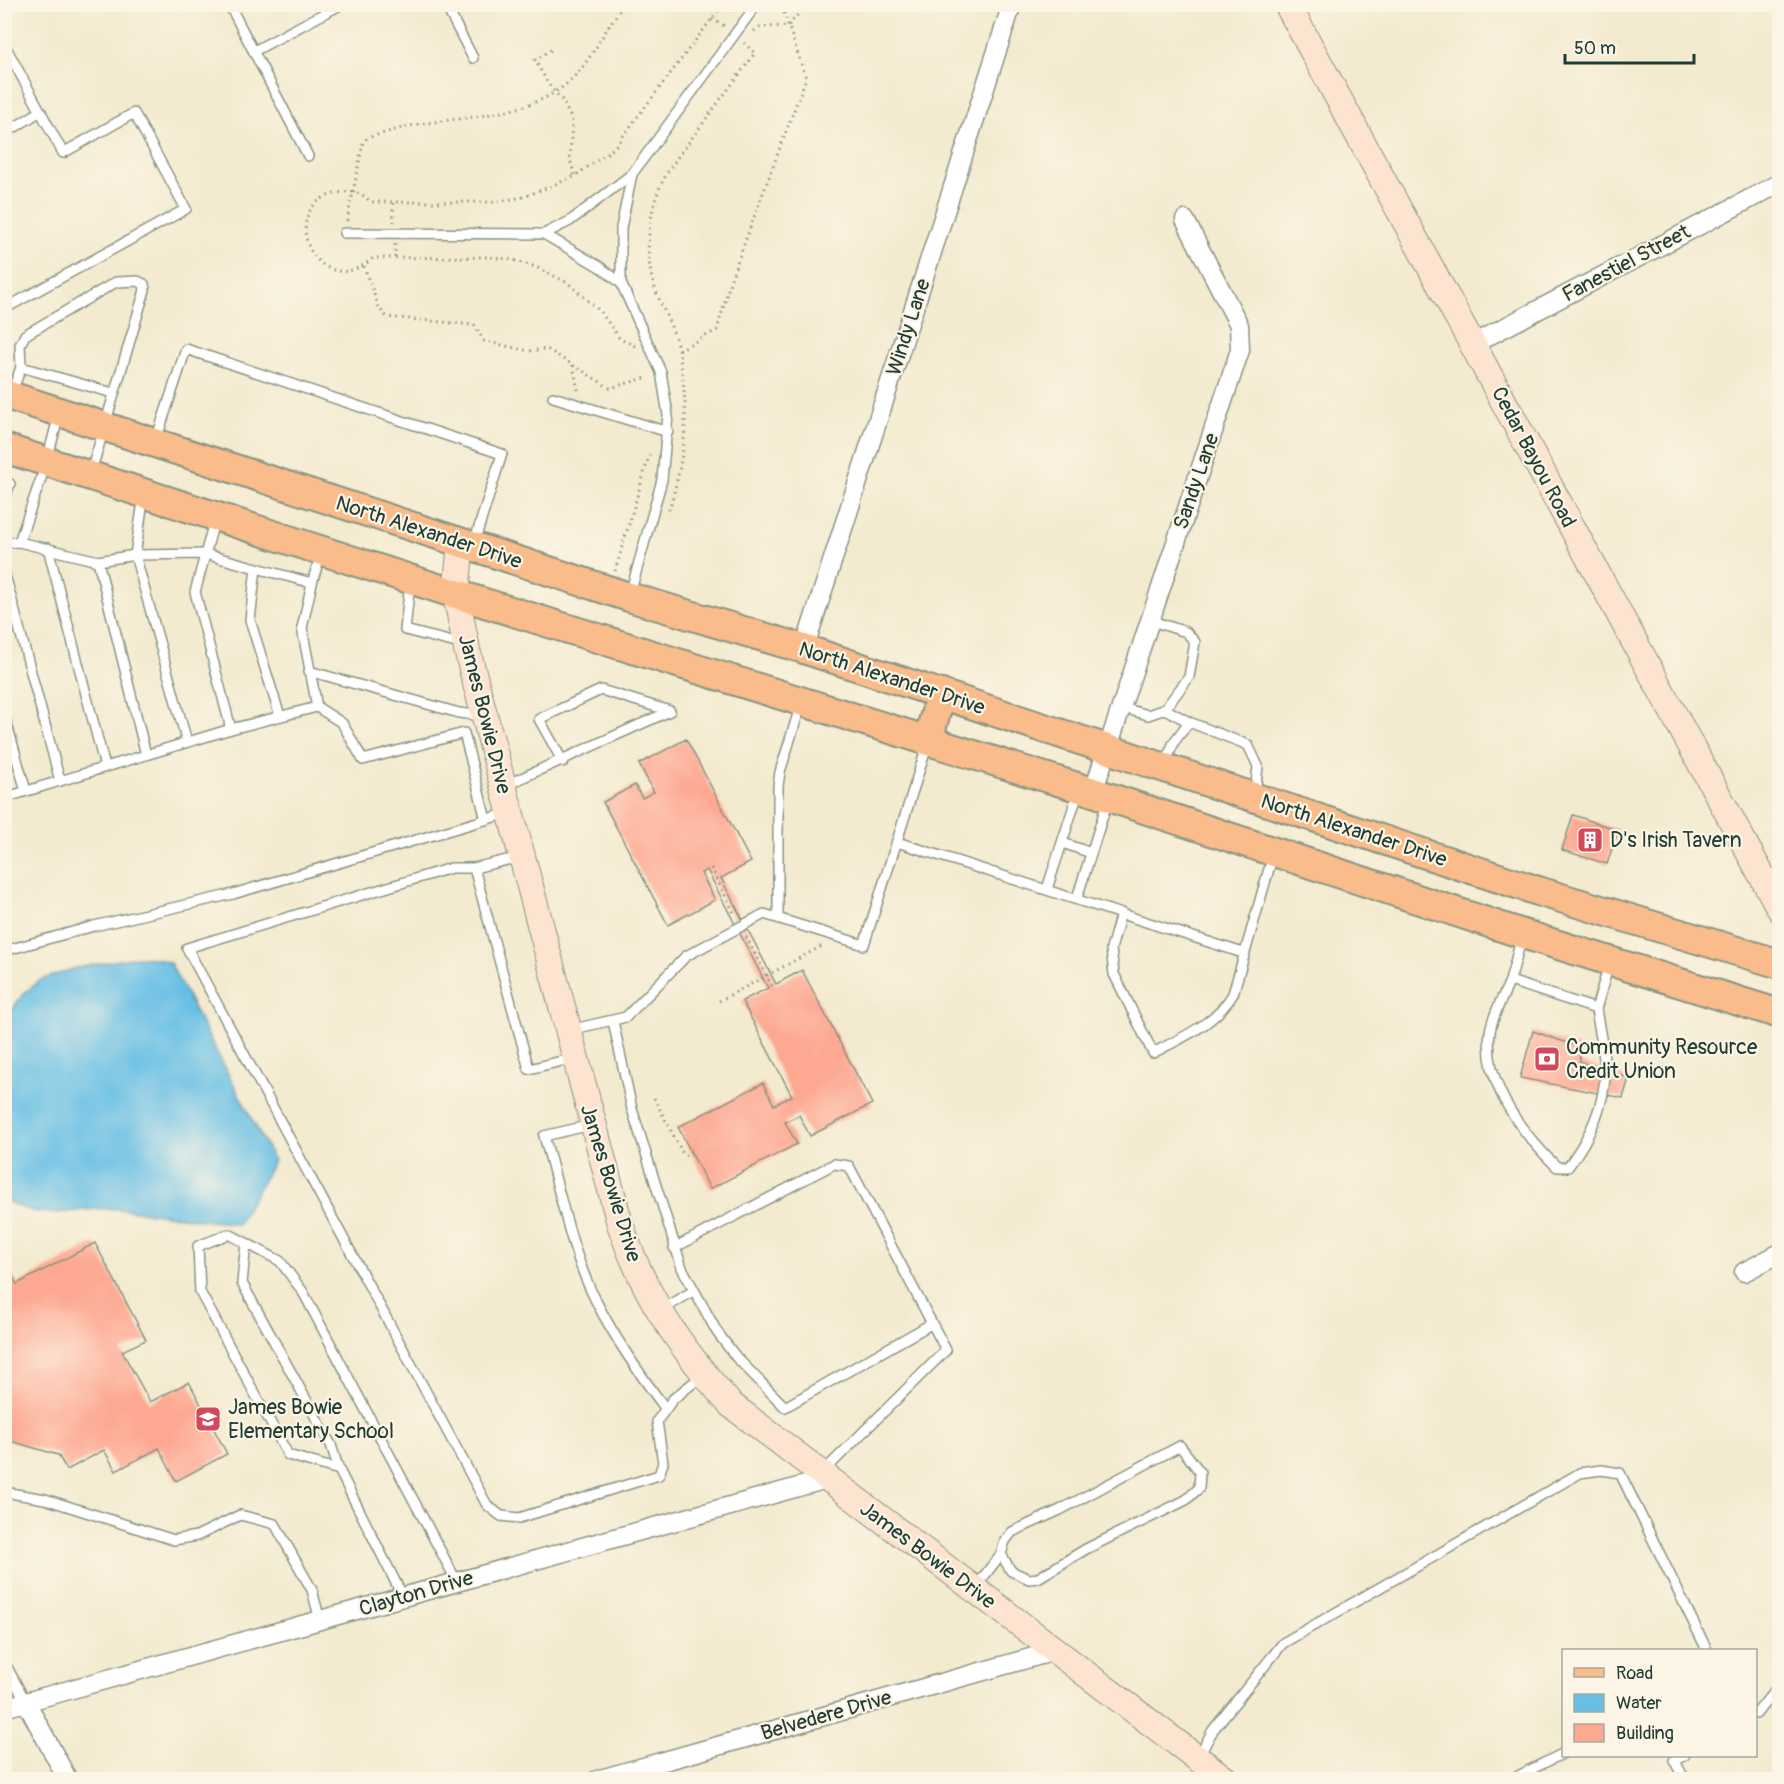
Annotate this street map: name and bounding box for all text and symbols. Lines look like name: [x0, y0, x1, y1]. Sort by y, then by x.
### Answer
scale bar: [1565, 27, 1694, 65]
text: 50 m: [1574, 37, 1616, 60]
street label: Fanestiel Street: [1558, 218, 1695, 309]
street label: Windy Lane: [880, 275, 937, 379]
street label: Cedar Bayou Road: [1485, 382, 1582, 532]
street label: Sandy Lane: [1167, 429, 1226, 533]
street label: North Alexander Drive: [332, 490, 526, 575]
street label: James Bowie Drive: [452, 632, 518, 797]
street label: North Alexander Drive: [795, 636, 989, 721]
street label: North Alexander Drive: [1257, 788, 1451, 873]
building icon: D's Irish Tavern: [1575, 825, 1605, 855]
place label: D's Irish Tavern: [1610, 827, 1742, 854]
place label: Community Resource Credit Union: [1566, 1034, 1758, 1085]
bank icon: Community Resource Credit Union: [1532, 1044, 1562, 1074]
street label: James Bowie Drive: [574, 1101, 648, 1266]
place label: James Bowie Elementary School: [228, 1394, 394, 1445]
school or university icon: James Bowie Elementary School: [193, 1404, 223, 1434]
street label: James Bowie Drive: [854, 1495, 1002, 1616]
street label: Clayton Drive: [356, 1564, 477, 1623]
legend: [1562, 1649, 1757, 1757]
text: Road: [1616, 1662, 1653, 1685]
street label: Belvedere Drive: [758, 1684, 895, 1747]
text: Water: [1616, 1692, 1662, 1715]
text: Building: [1616, 1722, 1674, 1745]

